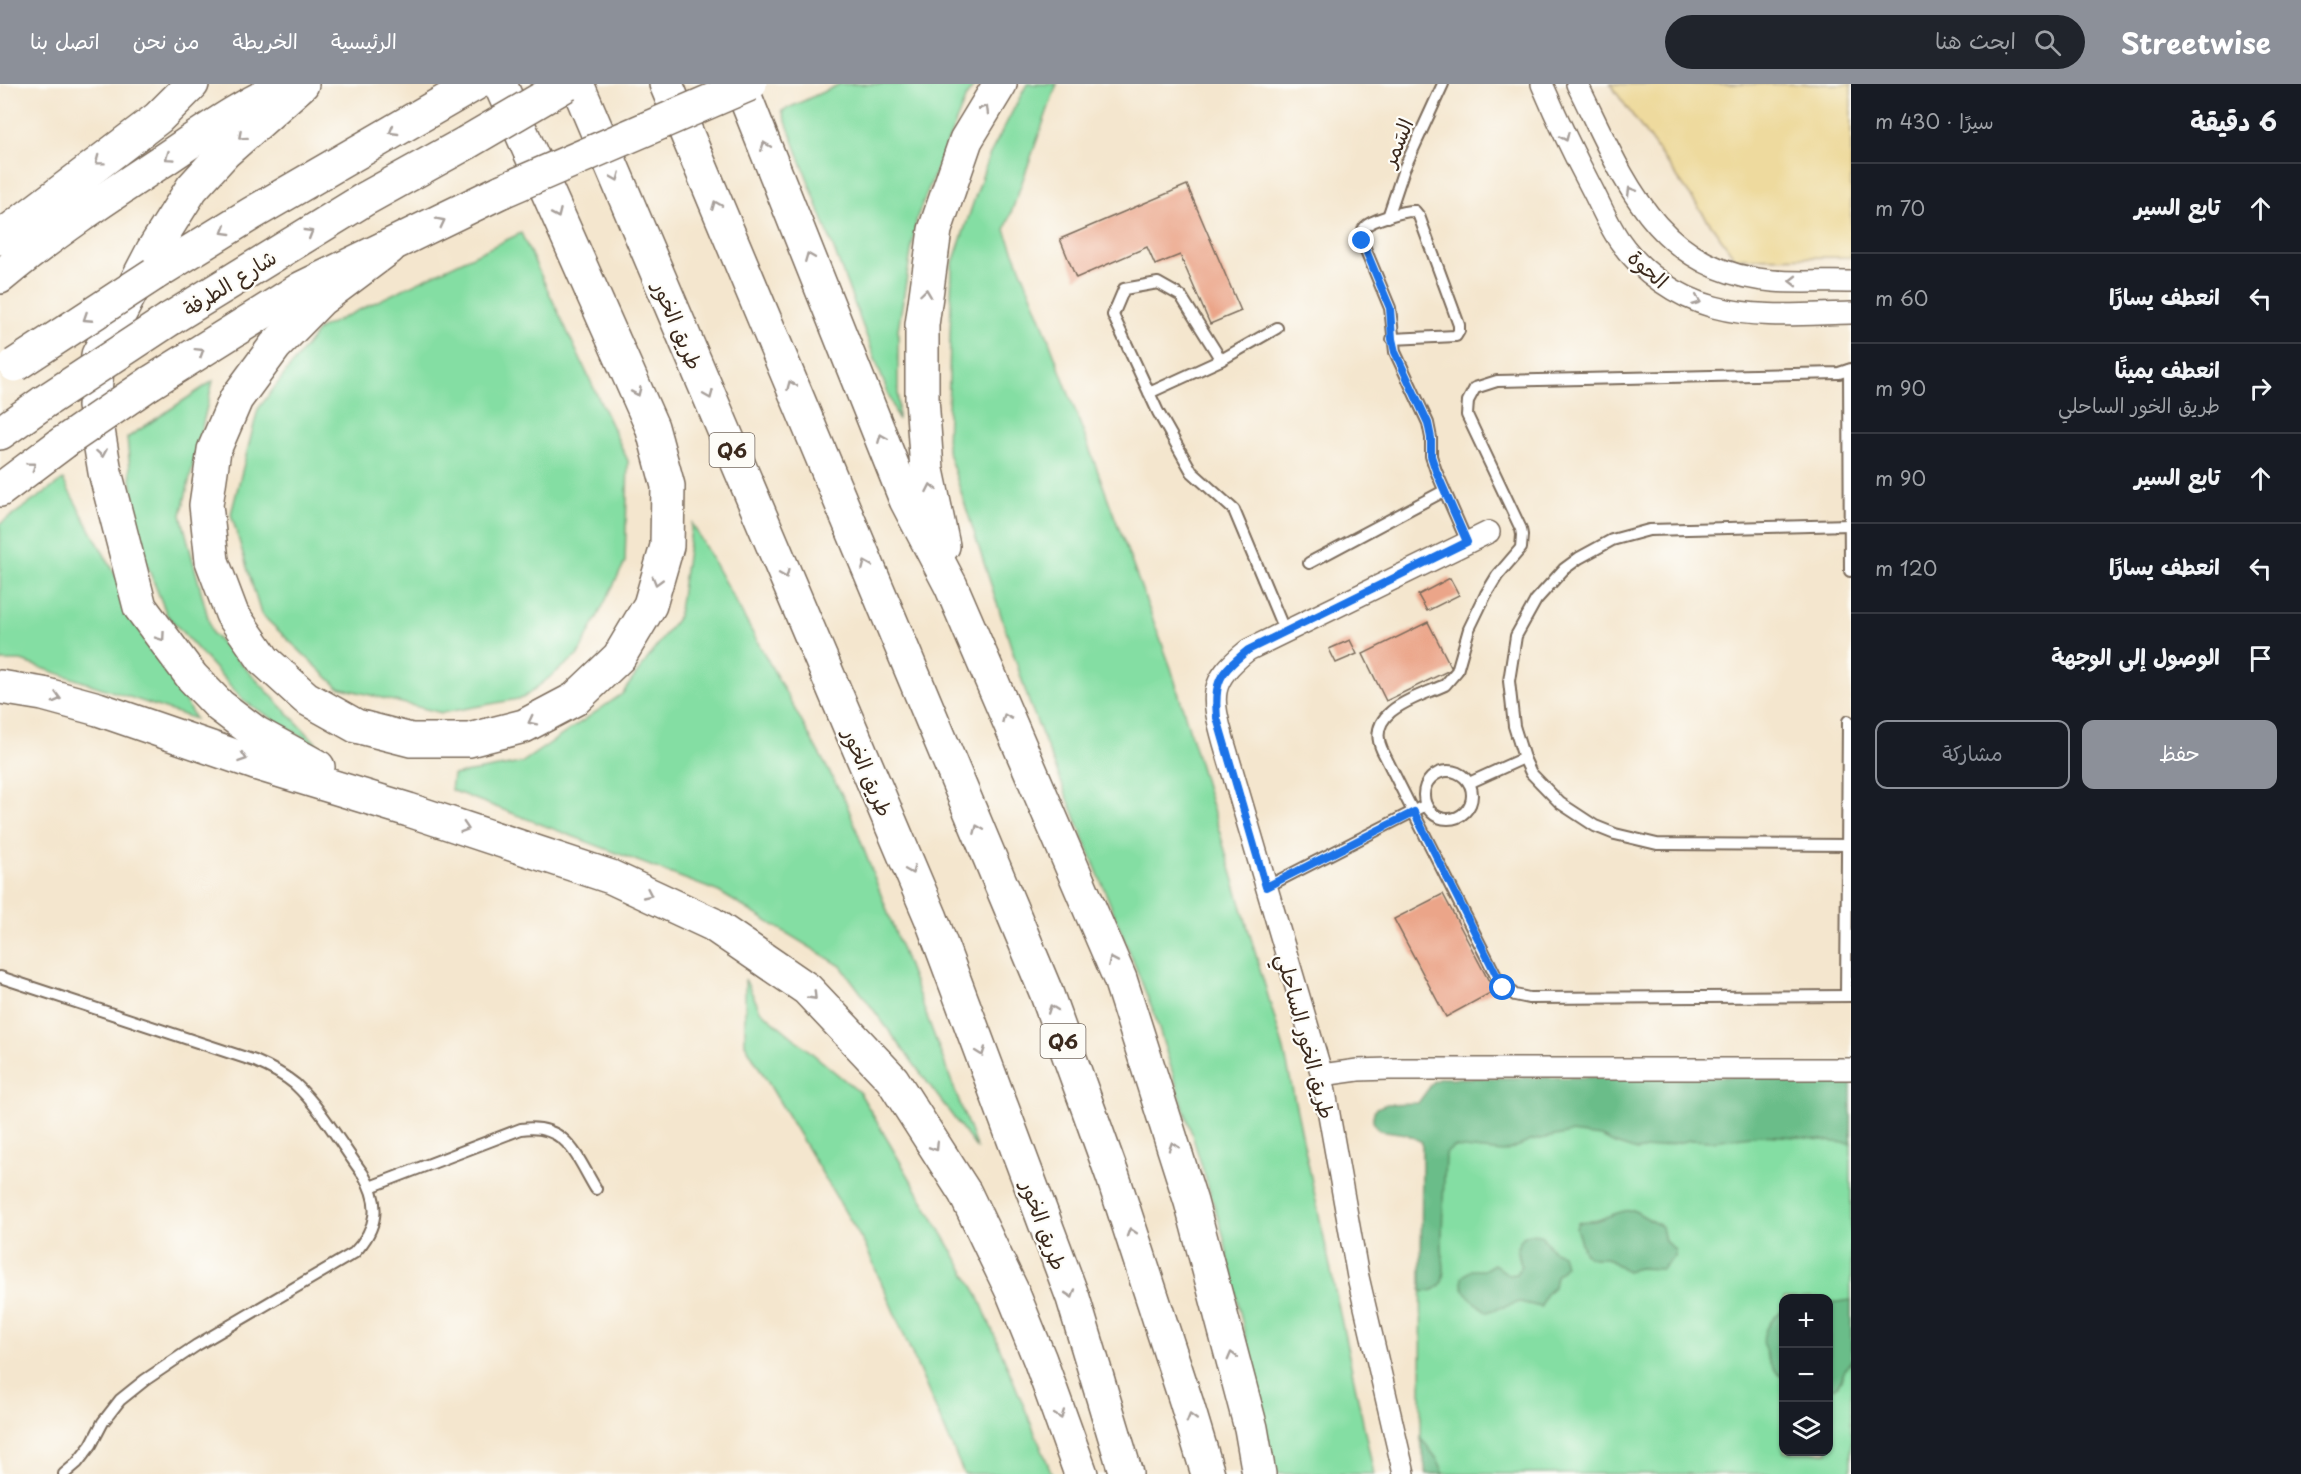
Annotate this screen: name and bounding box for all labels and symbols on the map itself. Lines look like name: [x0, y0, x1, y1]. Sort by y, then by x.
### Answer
one-way arrow: [977, 105, 989, 115]
street label: السَمر: [1371, 113, 1421, 173]
one-way arrow: [389, 124, 399, 136]
one-way arrow: [238, 129, 249, 140]
one-way arrow: [1558, 131, 1570, 142]
one-way arrow: [760, 141, 772, 152]
one-way arrow: [164, 149, 175, 160]
one-way arrow: [94, 154, 105, 165]
one-way arrow: [609, 170, 621, 181]
one-way arrow: [1627, 187, 1639, 197]
one-way arrow: [711, 201, 723, 212]
one-way arrow: [550, 208, 562, 219]
one-way arrow: [435, 217, 446, 229]
one-way arrow: [221, 223, 231, 235]
route end: [1348, 227, 1374, 253]
one-way arrow: [303, 228, 313, 240]
street label: شارع الطرفة: [176, 241, 283, 324]
street label: الحوة: [1621, 241, 1677, 295]
one-way arrow: [804, 252, 816, 263]
street label: طريق الخور: [645, 274, 712, 374]
one-way arrow: [1788, 275, 1797, 287]
one-way arrow: [920, 289, 932, 298]
one-way arrow: [1691, 293, 1702, 306]
one-way arrow: [83, 310, 94, 321]
one-way arrow: [193, 348, 204, 359]
one-way arrow: [786, 381, 798, 392]
one-way arrow: [629, 386, 641, 397]
one-way arrow: [702, 388, 714, 399]
road number: Q6: [710, 433, 754, 467]
one-way arrow: [877, 433, 889, 444]
one-way arrow: [95, 449, 107, 458]
one-way arrow: [25, 462, 36, 473]
one-way arrow: [925, 483, 938, 493]
one-way arrow: [861, 560, 873, 571]
one-way arrow: [778, 568, 790, 579]
one-way arrow: [652, 575, 664, 586]
one-way arrow: [154, 630, 165, 641]
one-way arrow: [52, 690, 62, 703]
one-way arrow: [1001, 713, 1013, 724]
one-way arrow: [527, 714, 538, 726]
street label: طريق الخور: [835, 721, 902, 821]
one-way arrow: [237, 751, 248, 764]
one-way arrow: [459, 821, 470, 833]
one-way arrow: [973, 824, 985, 835]
one-way arrow: [904, 864, 916, 875]
one-way arrow: [642, 887, 653, 899]
street label: طريق الخور الساحلي: [1265, 950, 1344, 1124]
one-way arrow: [1107, 956, 1119, 967]
route start: [1489, 974, 1515, 1000]
one-way arrow: [806, 988, 817, 999]
one-way arrow: [1047, 1004, 1059, 1015]
road number: Q6: [1040, 1024, 1086, 1058]
one-way arrow: [974, 1046, 986, 1057]
one-way arrow: [928, 1141, 940, 1151]
one-way arrow: [1168, 1141, 1181, 1152]
street label: طريق الخور: [1013, 1174, 1076, 1274]
one-way arrow: [1126, 1228, 1138, 1238]
one-way arrow: [1063, 1288, 1076, 1299]
one-way arrow: [1227, 1351, 1239, 1362]
one-way arrow: [1052, 1409, 1065, 1420]
one-way arrow: [1186, 1413, 1198, 1424]

